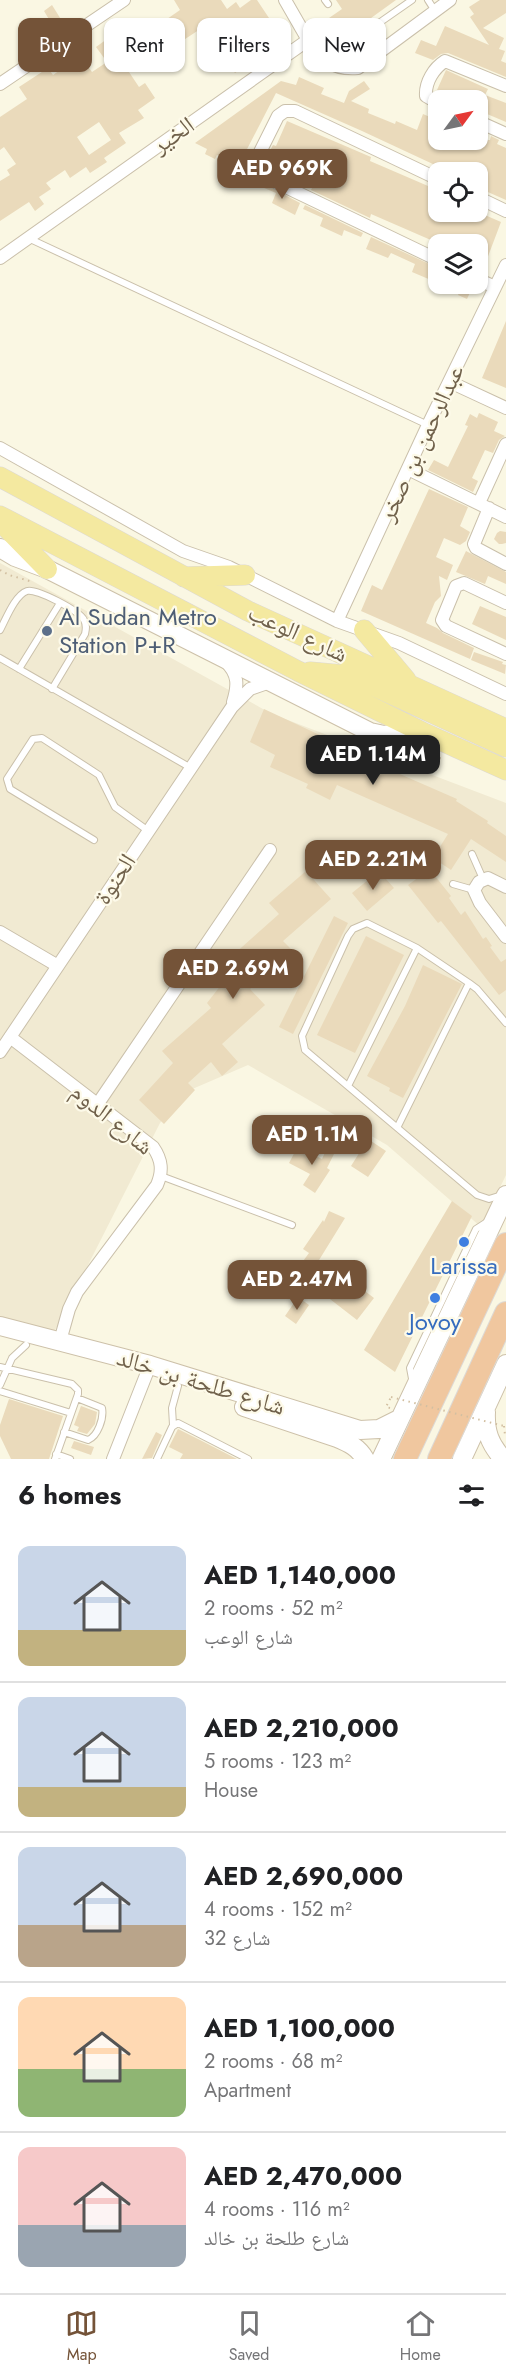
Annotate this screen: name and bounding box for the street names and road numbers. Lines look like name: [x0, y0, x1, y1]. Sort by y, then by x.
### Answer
street label: الخير: [143, 107, 201, 162]
street label: عبدالرحمن بن صخر: [368, 358, 472, 528]
street label: شارع الوعب: [243, 594, 354, 671]
street label: الحنوة: [85, 846, 144, 911]
street label: شارع الدوم: [63, 1074, 161, 1163]
street label: شارع طلحة بن خالد: [113, 1339, 290, 1424]

